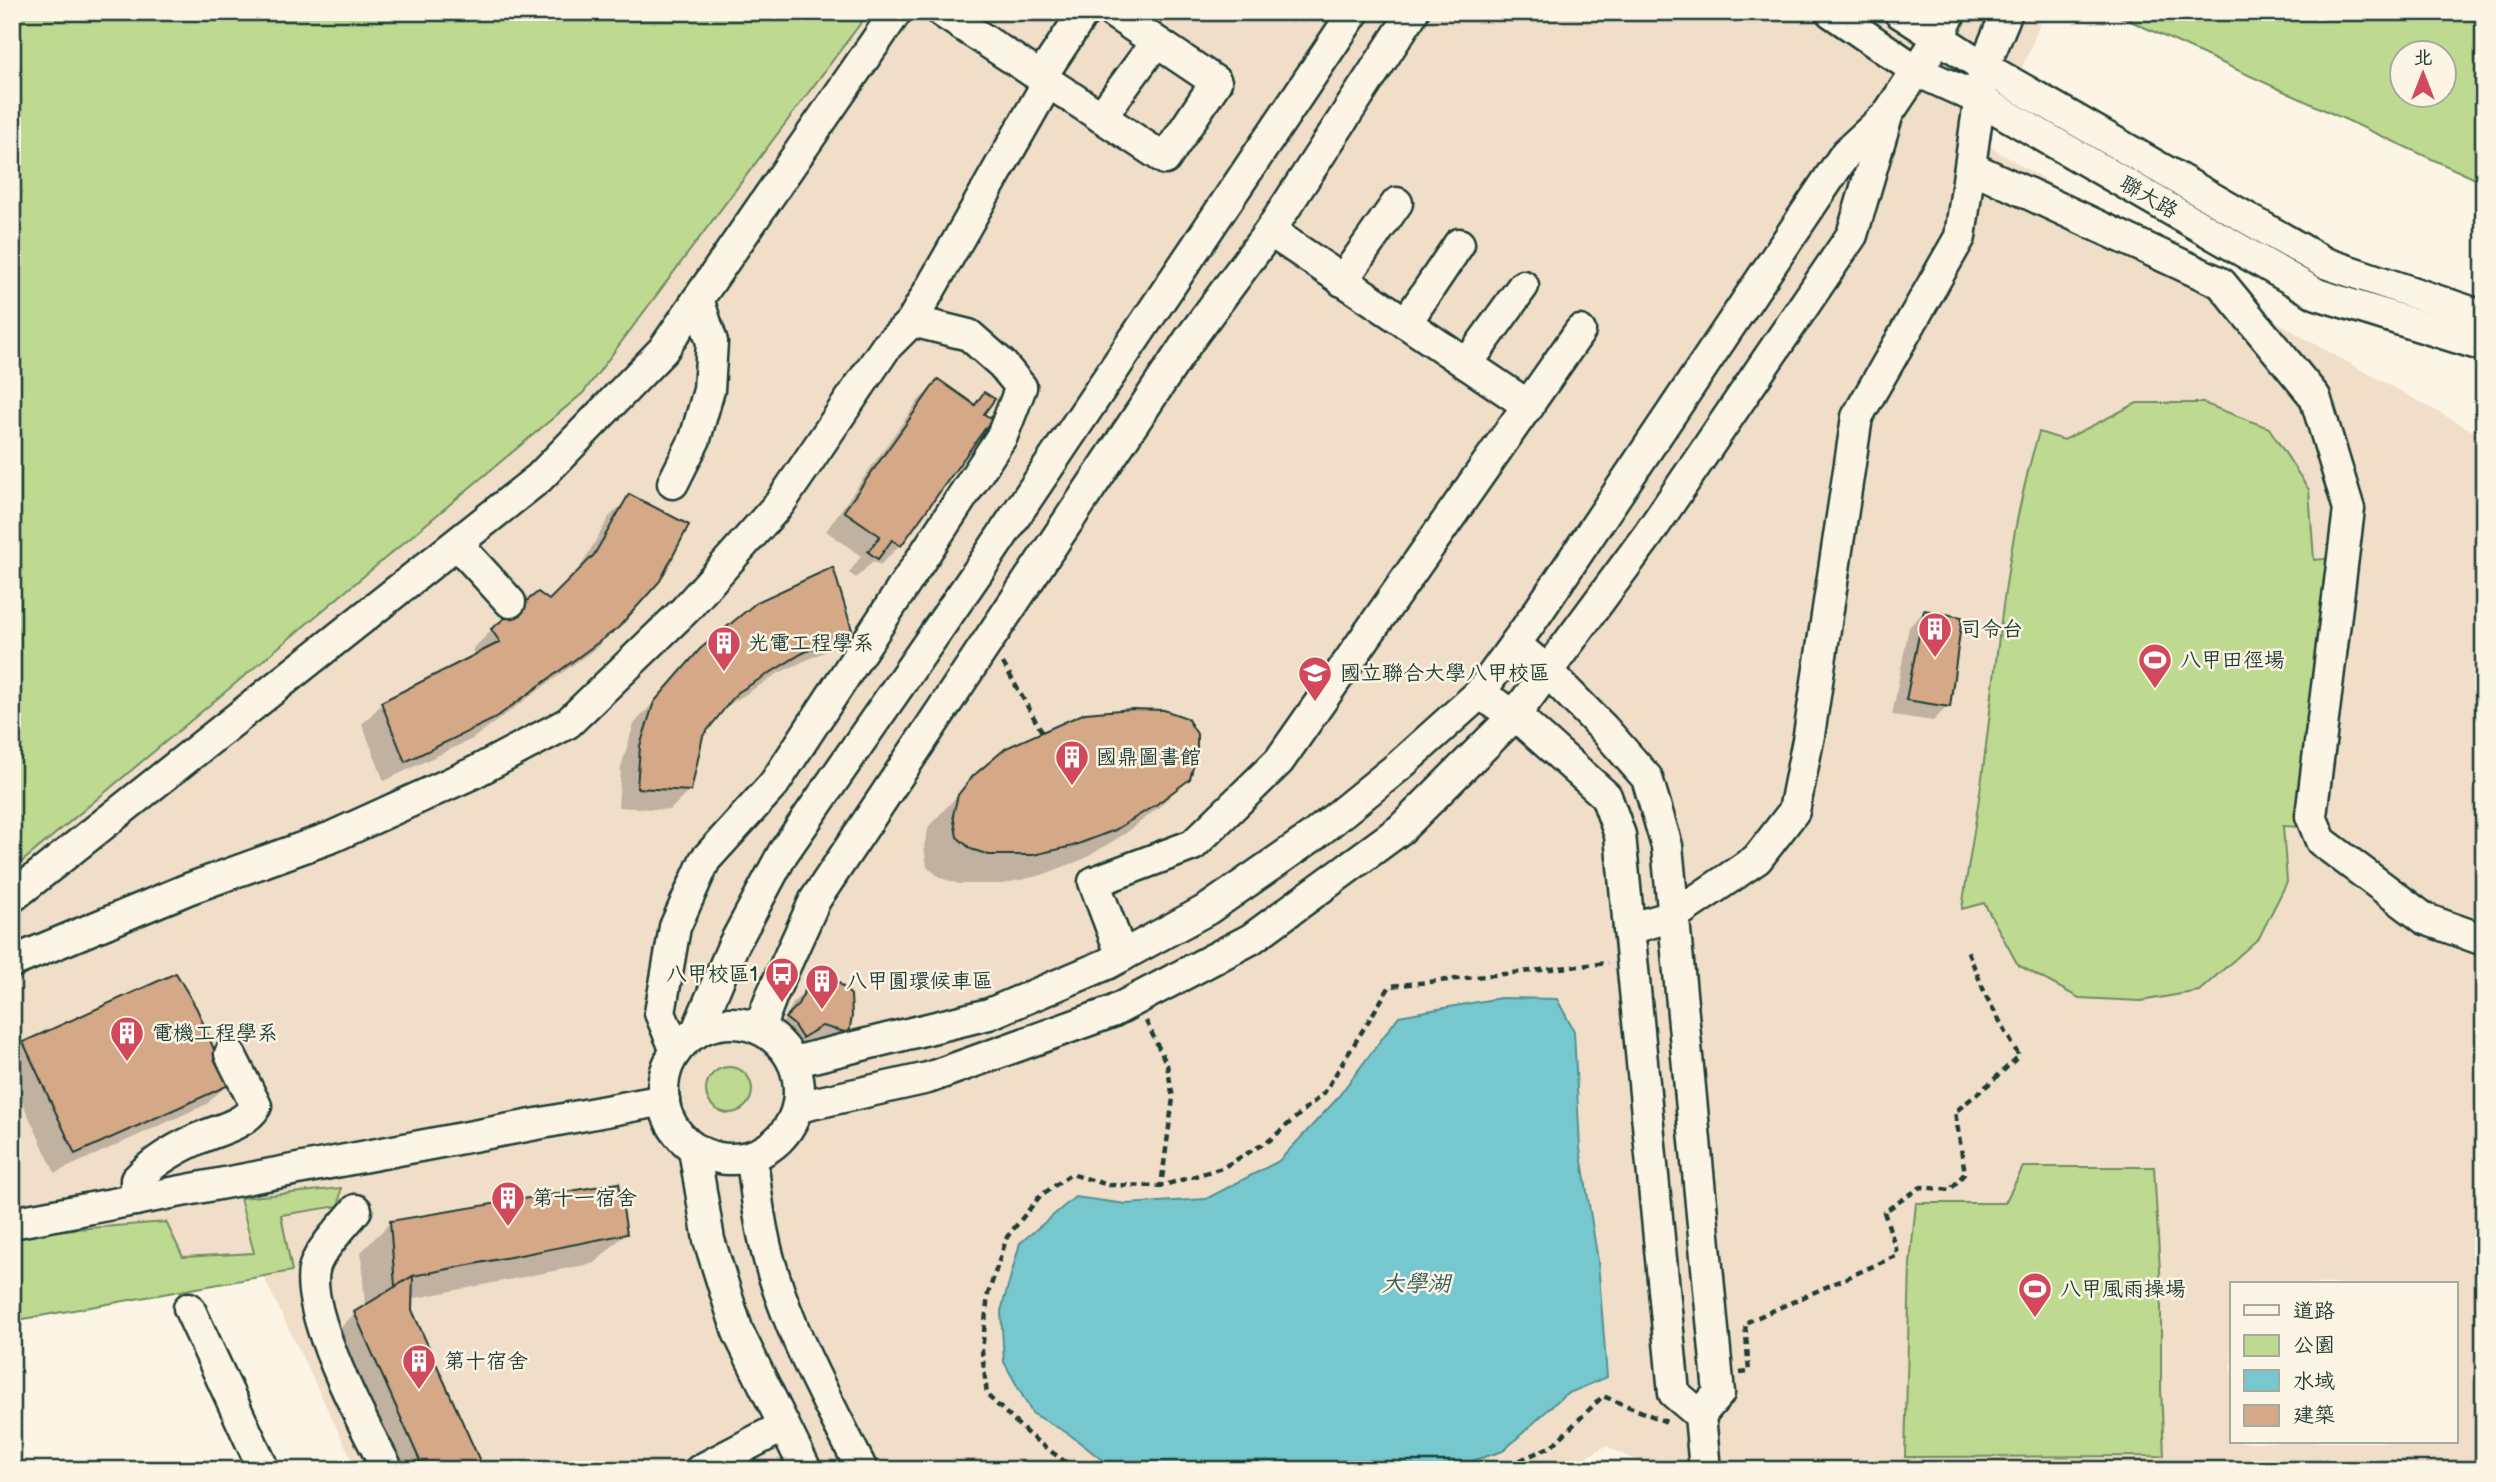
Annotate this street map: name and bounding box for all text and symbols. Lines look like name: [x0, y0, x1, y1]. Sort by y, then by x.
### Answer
north arrow: [2388, 38, 2458, 108]
text: 北: [2413, 47, 2433, 70]
street label: 聯大路: [2115, 171, 2182, 224]
building icon: 司令台: [1916, 610, 1954, 659]
place label: 司令台: [1960, 617, 2023, 642]
building icon: 光電工程學系: [705, 624, 743, 673]
place label: 光電工程學系: [748, 631, 874, 656]
sports icon: 八甲田徑場: [2136, 641, 2174, 690]
place label: 八甲田徑場: [2180, 648, 2285, 673]
school or university icon: 國立聯合大學八甲校區: [1296, 654, 1334, 703]
place label: 國立聯合大學八甲校區: [1340, 661, 1550, 686]
building icon: 國鼎圖書館: [1053, 738, 1091, 787]
place label: 國鼎圖書館: [1096, 745, 1201, 770]
bus stop icon: 八甲校區1: [763, 955, 801, 1004]
place label: 八甲校區1: [666, 962, 758, 987]
building icon: 八甲圓環候車區: [803, 962, 841, 1011]
place label: 八甲圓環候車區: [846, 969, 993, 994]
building icon: 電機工程學系: [108, 1014, 146, 1063]
place label: 電機工程學系: [152, 1021, 278, 1046]
building icon: 第十一宿舍: [489, 1179, 527, 1228]
place label: 第十一宿舍: [532, 1186, 637, 1211]
water label: 大學湖: [1382, 1270, 1453, 1298]
sports icon: 八甲風雨操場: [2016, 1270, 2054, 1319]
place label: 八甲風雨操場: [2060, 1277, 2186, 1302]
legend: [2230, 1282, 2458, 1444]
text: 道路: [2293, 1299, 2335, 1324]
text: 公園: [2293, 1333, 2335, 1358]
building icon: 第十宿舍: [400, 1342, 438, 1391]
place label: 第十宿舍: [444, 1349, 528, 1374]
text: 水域: [2293, 1369, 2335, 1394]
text: 建築: [2293, 1403, 2335, 1428]

